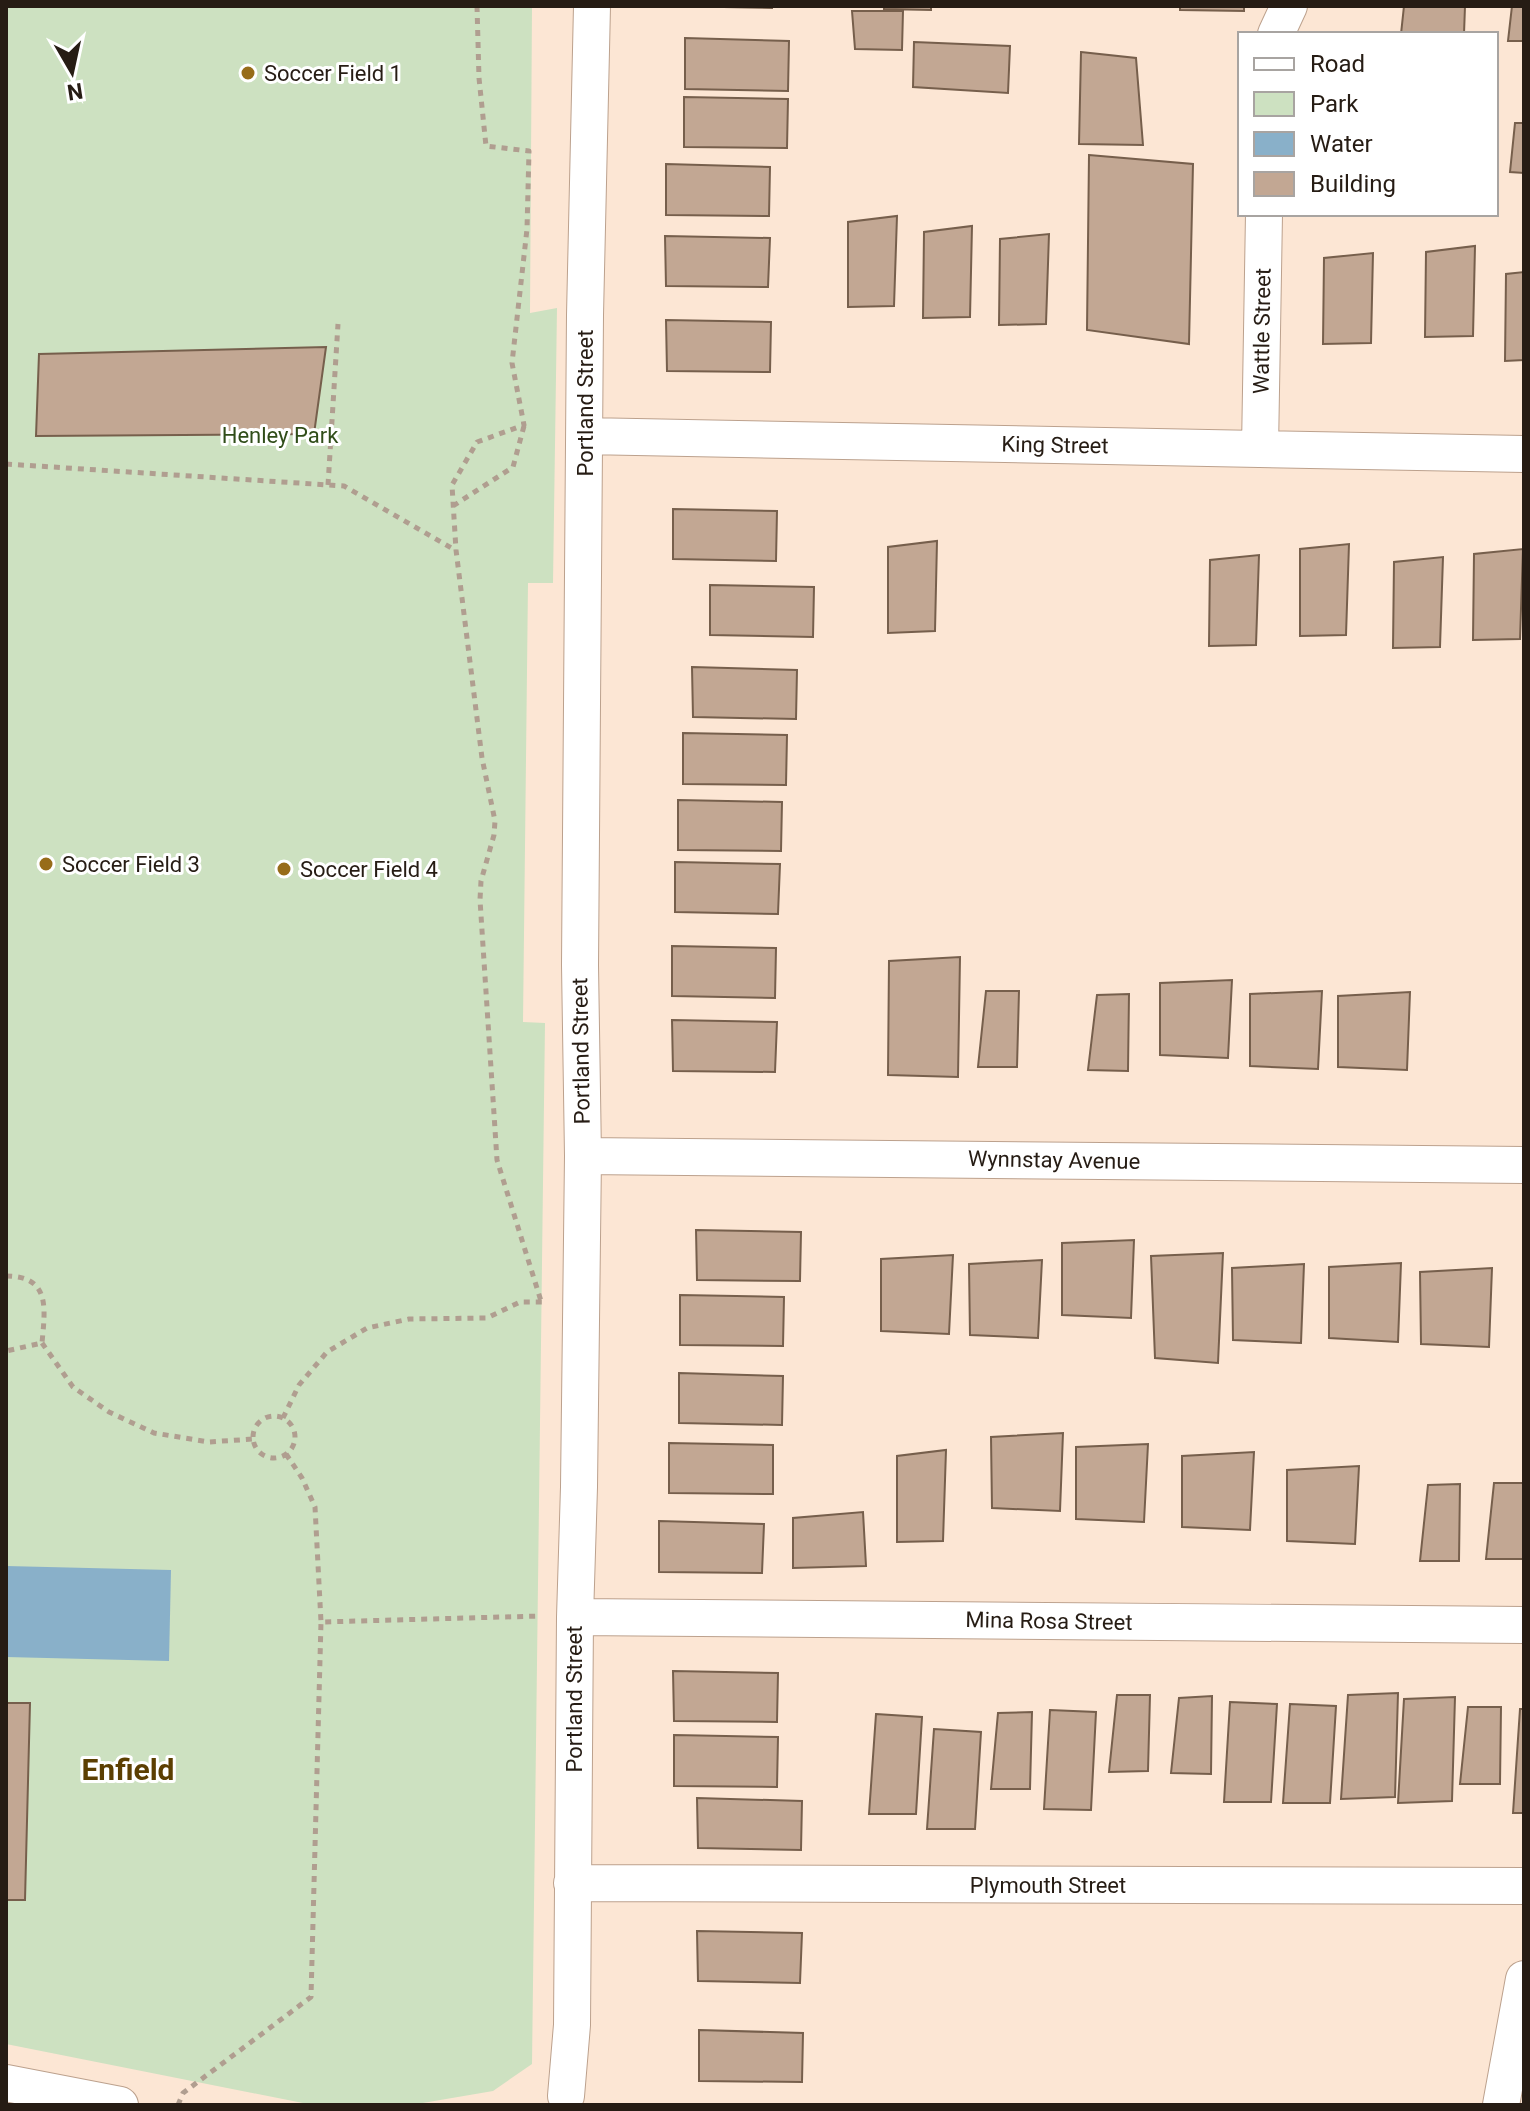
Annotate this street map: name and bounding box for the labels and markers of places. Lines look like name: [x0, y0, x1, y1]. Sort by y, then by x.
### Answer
place label: Soccer Field 1: [264, 61, 402, 86]
marker: Soccer Field 1: [239, 64, 257, 82]
place label: Soccer Field 3: [62, 852, 200, 877]
marker: Soccer Field 3: [37, 855, 55, 873]
place label: Soccer Field 4: [300, 857, 438, 882]
marker: Soccer Field 4: [275, 860, 293, 878]

